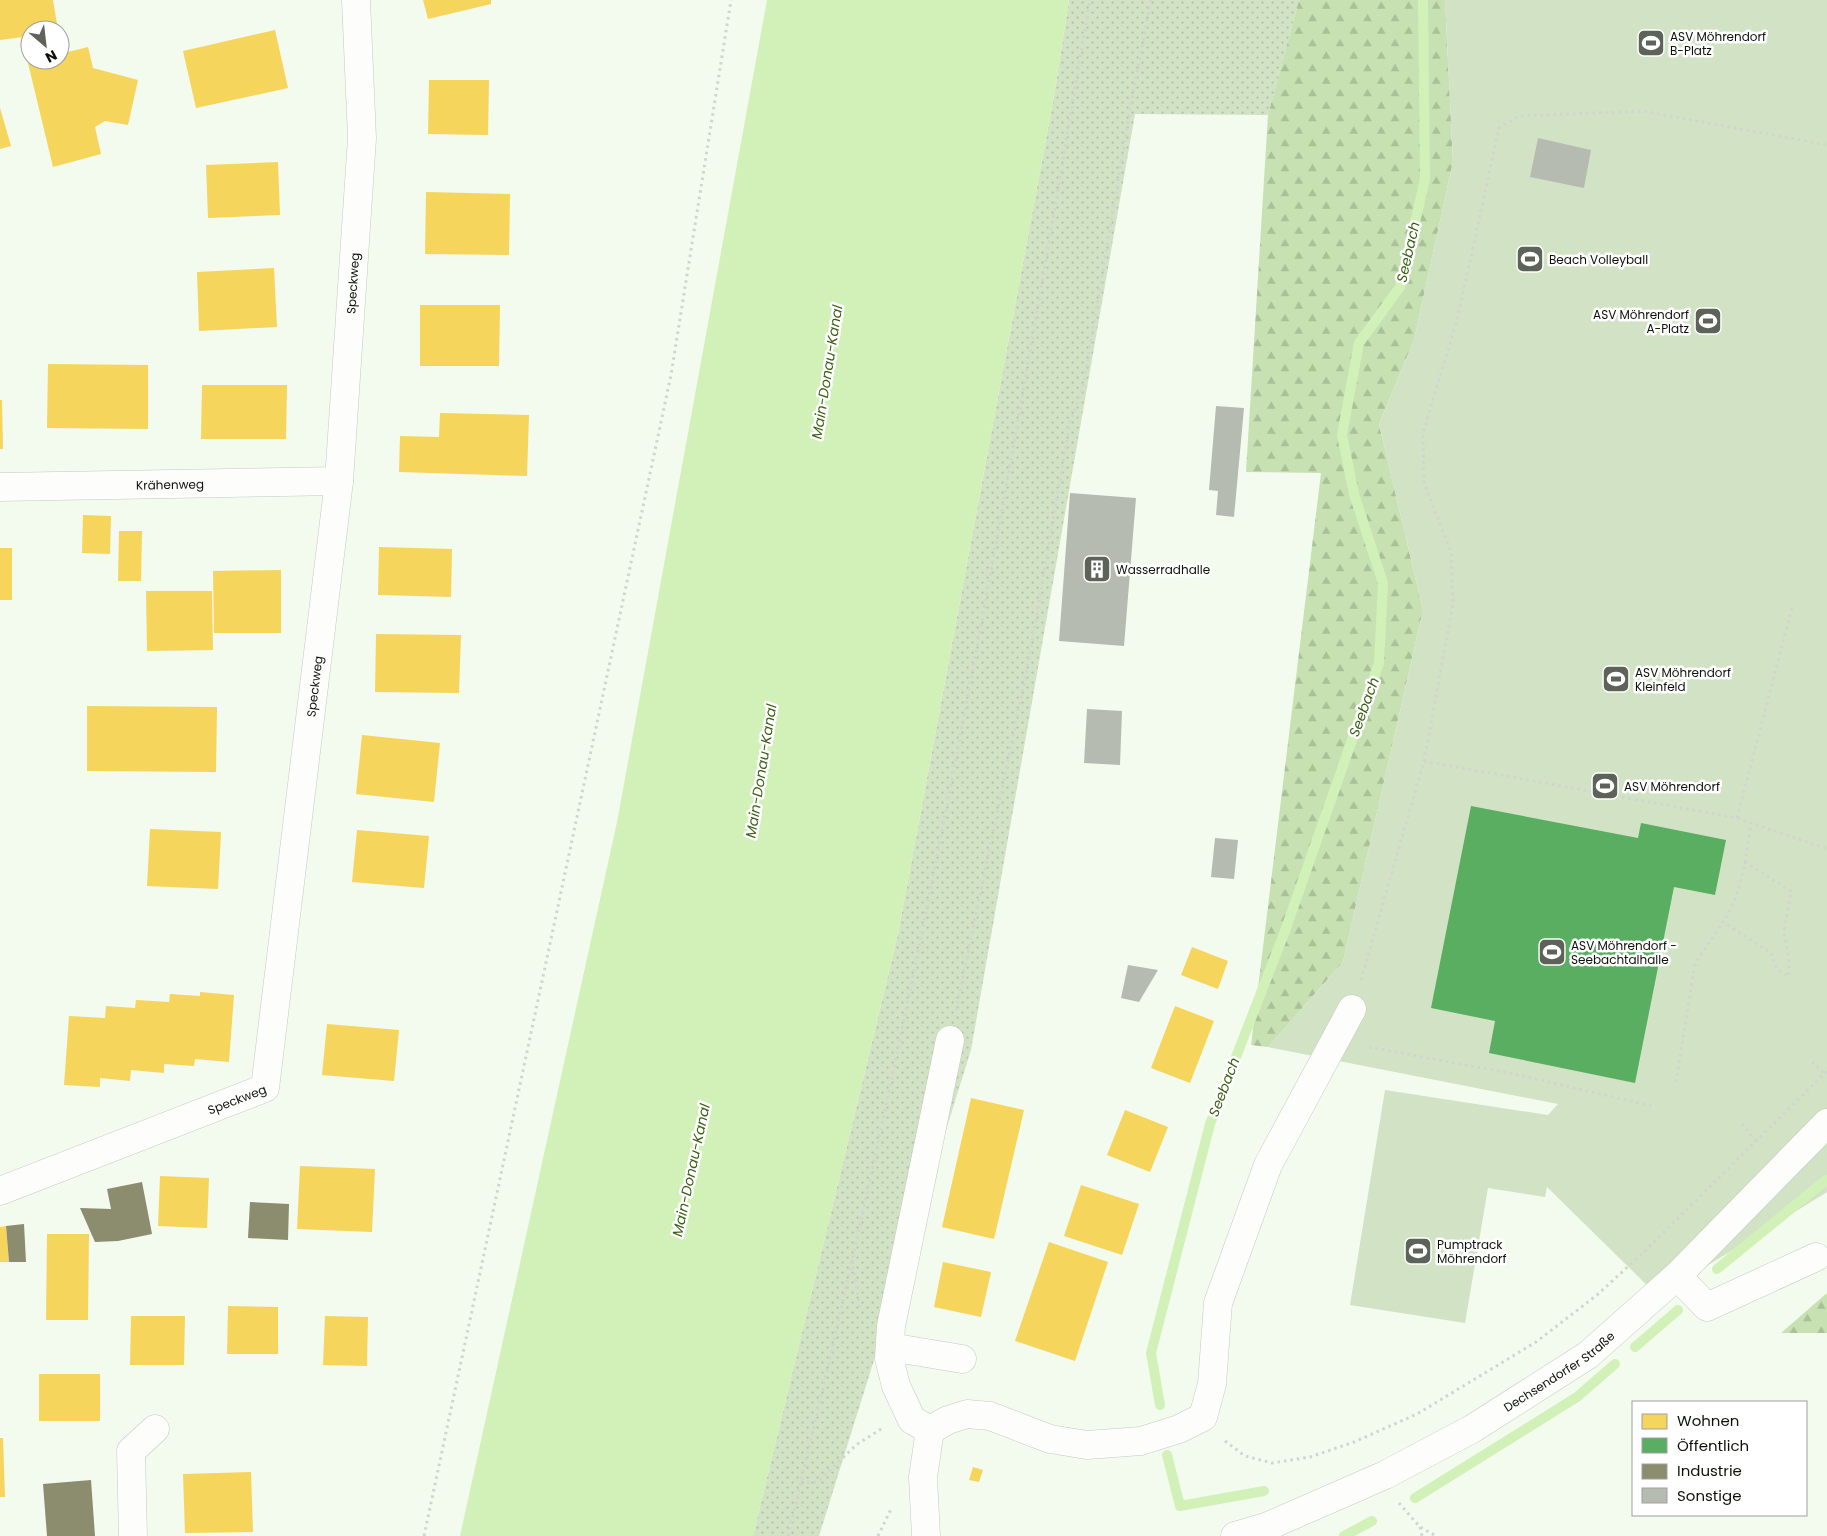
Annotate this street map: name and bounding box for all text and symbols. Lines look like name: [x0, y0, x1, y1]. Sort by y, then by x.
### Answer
north arrow: [20, 20, 70, 70]
sports icon: ASV Möhrendorf B-Platz: [1636, 28, 1666, 58]
place label: ASV Möhrendorf B-Platz: [1670, 28, 1766, 59]
text: N: [42, 45, 60, 68]
water label: Seebach: [1391, 220, 1425, 284]
sports icon: Beach Volleyball: [1515, 244, 1545, 274]
place label: Beach Volleyball: [1549, 251, 1648, 268]
street label: Speckweg: [342, 252, 363, 315]
water label: Main-Donau-Kanal: [807, 303, 848, 440]
place label: ASV Möhrendorf A-Platz: [1593, 306, 1689, 337]
sports icon: ASV Möhrendorf A-Platz: [1693, 306, 1723, 336]
street label: Krähenweg: [136, 475, 204, 493]
building icon: Wasserradhalle: [1082, 554, 1112, 584]
place label: Wasserradhalle: [1116, 561, 1210, 578]
street label: Speckweg: [302, 655, 326, 718]
sports icon: ASV Möhrendorf Kleinfeld: [1601, 664, 1631, 694]
place label: ASV Möhrendorf Kleinfeld: [1635, 664, 1731, 695]
water label: Seebach: [1344, 674, 1384, 740]
water label: Main-Donau-Kanal: [741, 702, 782, 839]
sports icon: ASV Möhrendorf: [1590, 771, 1620, 801]
place label: ASV Möhrendorf: [1624, 778, 1720, 795]
sports icon: ASV Möhrendorf - Seebachtalhalle: [1537, 937, 1567, 967]
place label: ASV Möhrendorf - Seebachtalhalle: [1571, 937, 1677, 968]
water label: Seebach: [1204, 1054, 1244, 1119]
street label: Speckweg: [205, 1080, 269, 1118]
water label: Main-Donau-Kanal: [667, 1101, 715, 1238]
sports icon: Pumptrack Möhrendorf: [1403, 1236, 1433, 1266]
place label: Pumptrack Möhrendorf: [1437, 1236, 1507, 1267]
street label: Dechsendorfer Straße: [1500, 1327, 1618, 1415]
legend: [1632, 1401, 1807, 1516]
text: Wohnen: [1677, 1410, 1739, 1431]
text: Öffentlich: [1677, 1435, 1749, 1456]
text: Industrie: [1677, 1460, 1742, 1481]
text: Sonstige: [1677, 1485, 1741, 1506]

